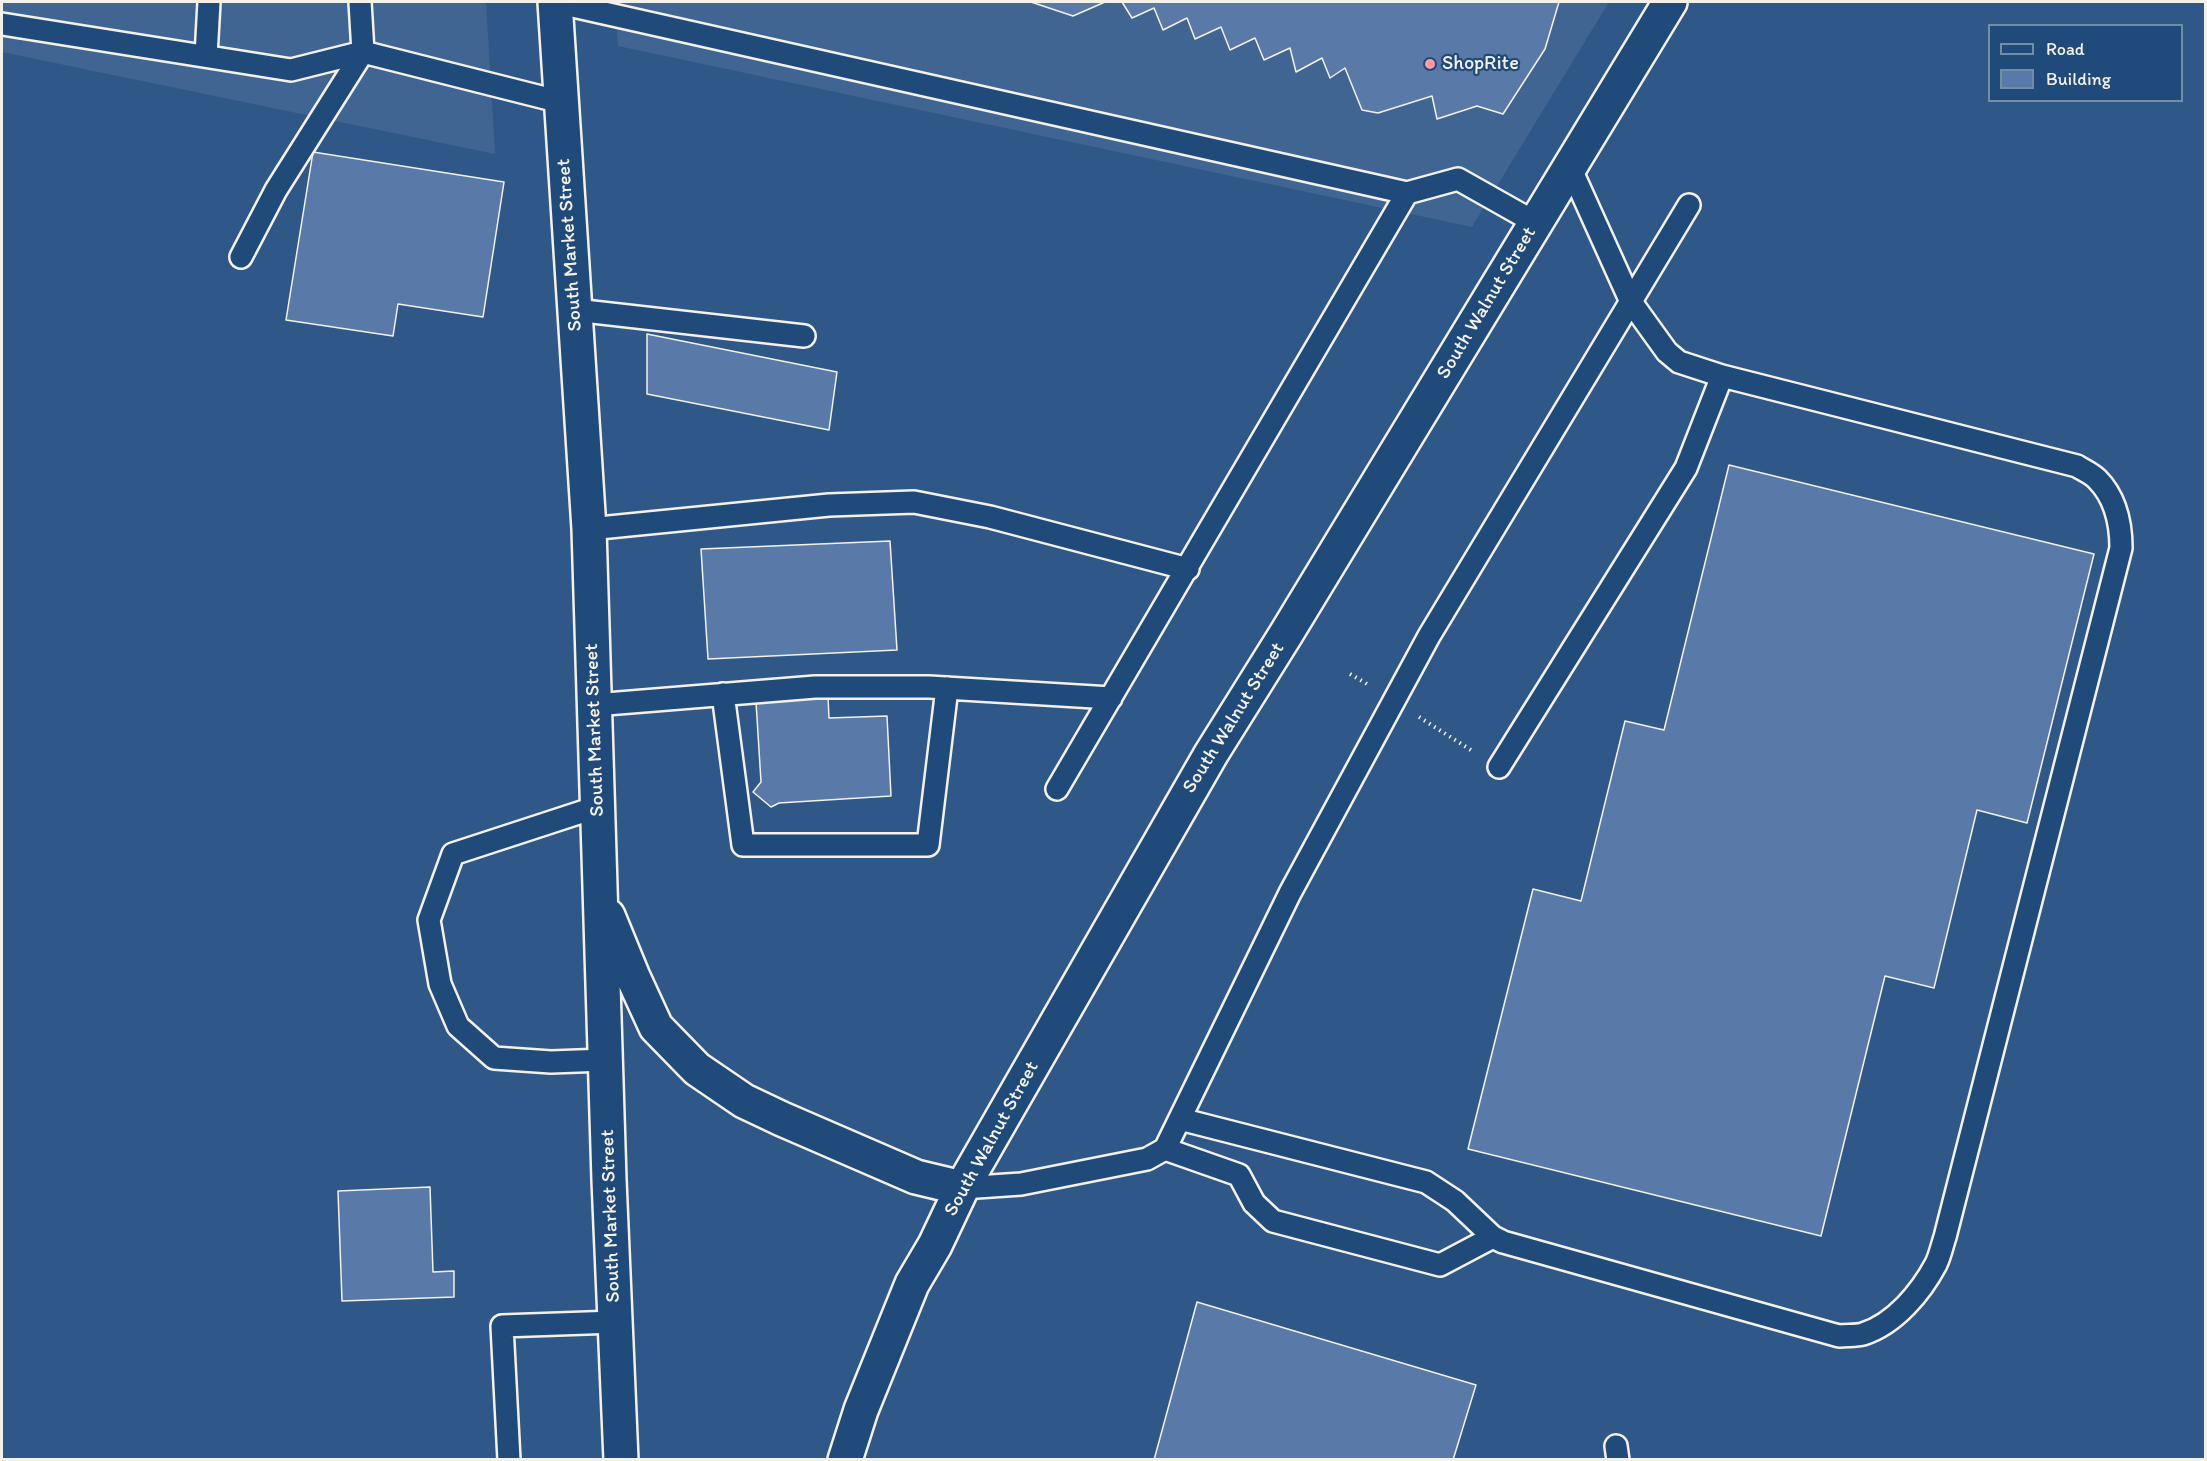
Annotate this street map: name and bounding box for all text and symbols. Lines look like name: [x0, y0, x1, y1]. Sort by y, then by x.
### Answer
legend: [1988, 24, 2183, 102]
text: Road: [2046, 38, 2085, 60]
place label: ShopRite: [1442, 52, 1519, 76]
marker: ShopRite: [1423, 57, 1437, 71]
text: Building: [2046, 68, 2111, 90]
street label: South Market Street: [552, 158, 588, 332]
street label: South Walnut Street: [1432, 222, 1542, 384]
street label: South Walnut Street: [1178, 638, 1290, 798]
street label: South Market Street: [580, 643, 610, 817]
street label: South Walnut Street: [939, 1057, 1045, 1221]
street label: South Market Street: [596, 1129, 626, 1303]

